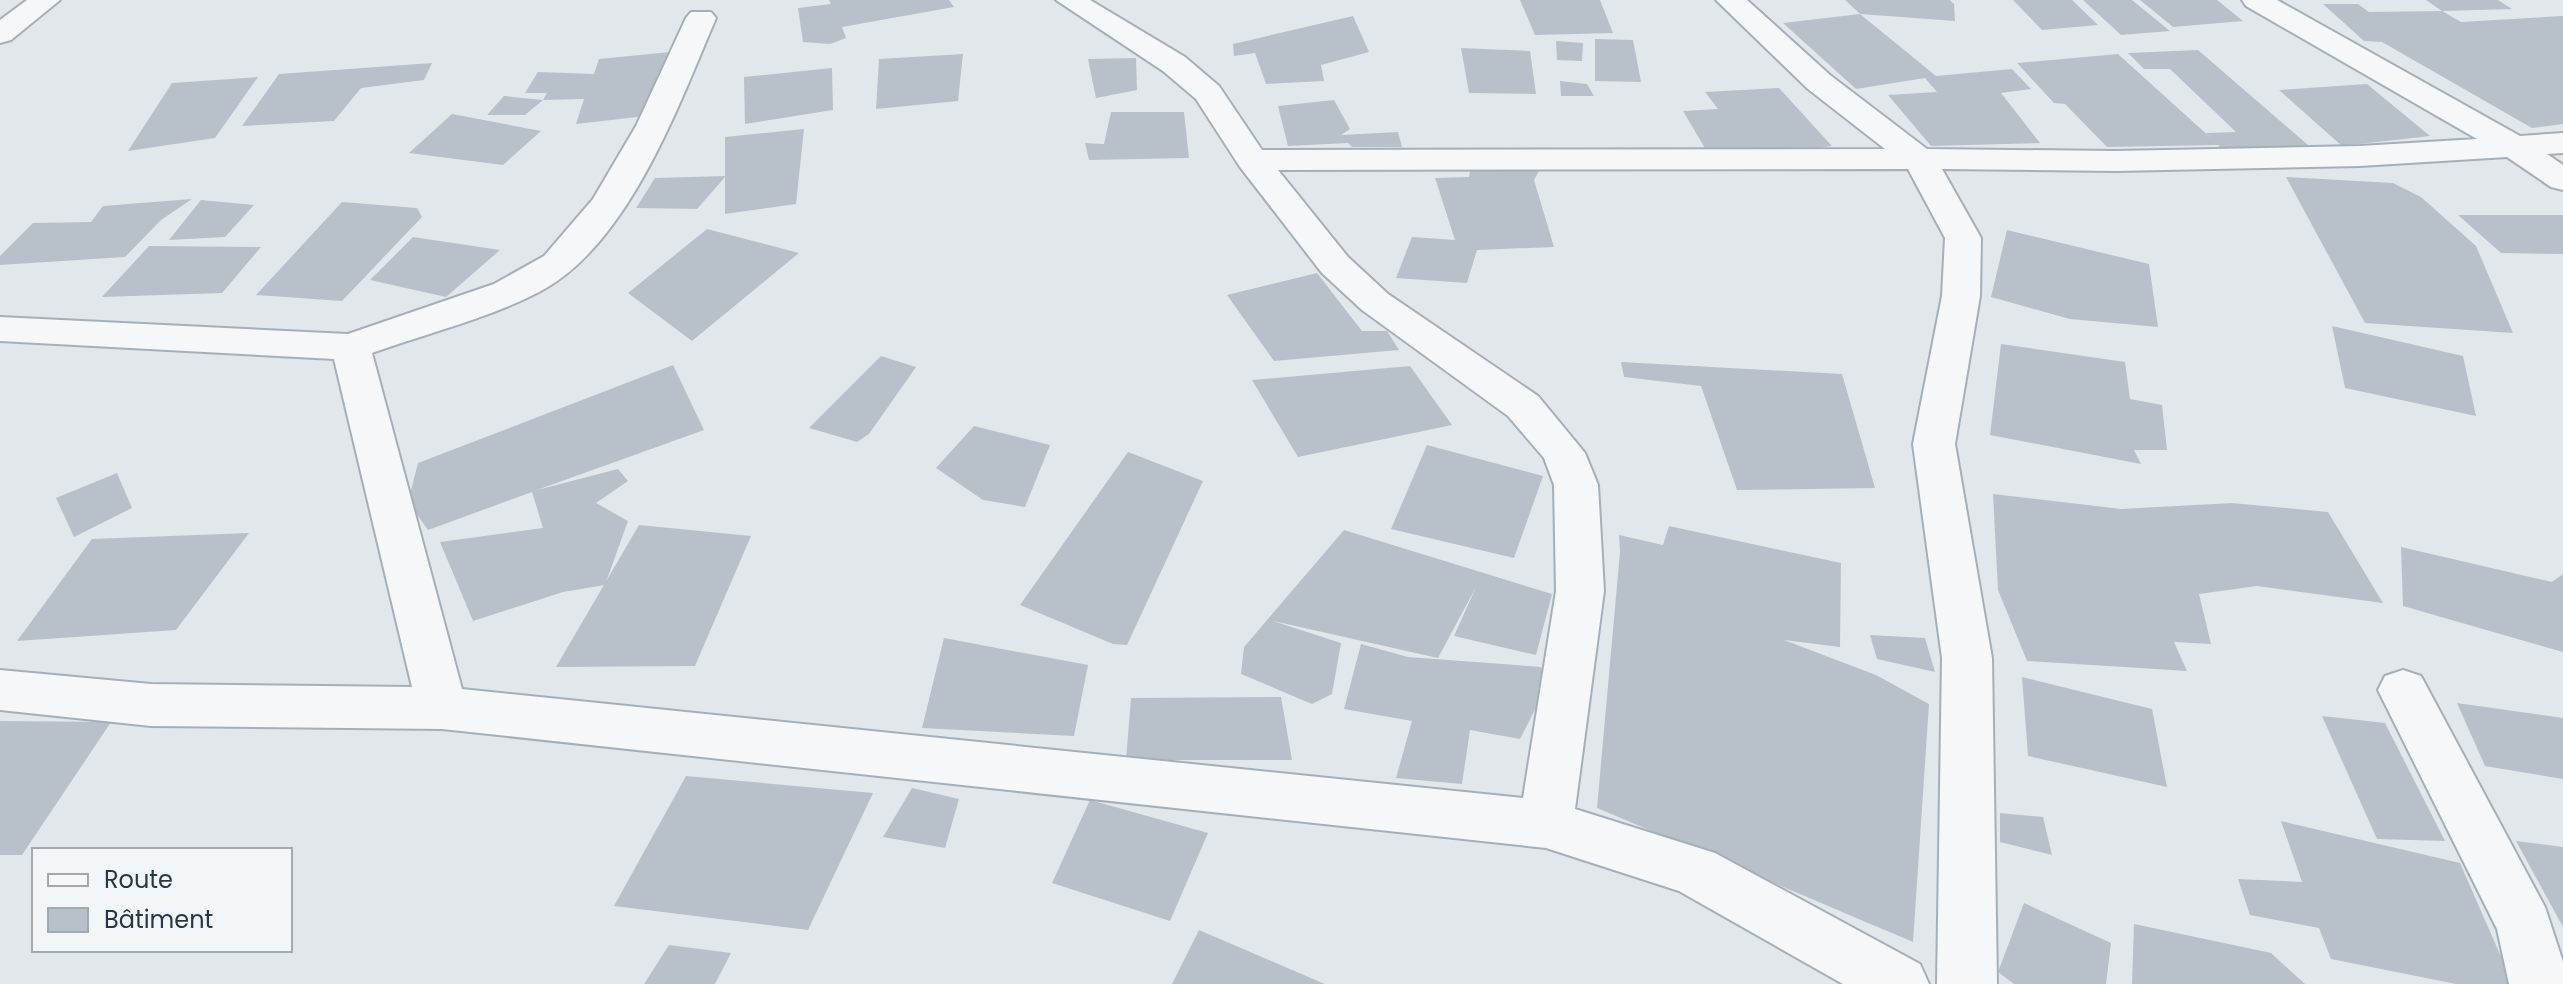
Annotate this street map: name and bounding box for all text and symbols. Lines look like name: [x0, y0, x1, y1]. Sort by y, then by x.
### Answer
legend: [32, 848, 292, 952]
text: Route: [104, 863, 173, 896]
text: Bâtiment: [104, 903, 213, 936]

